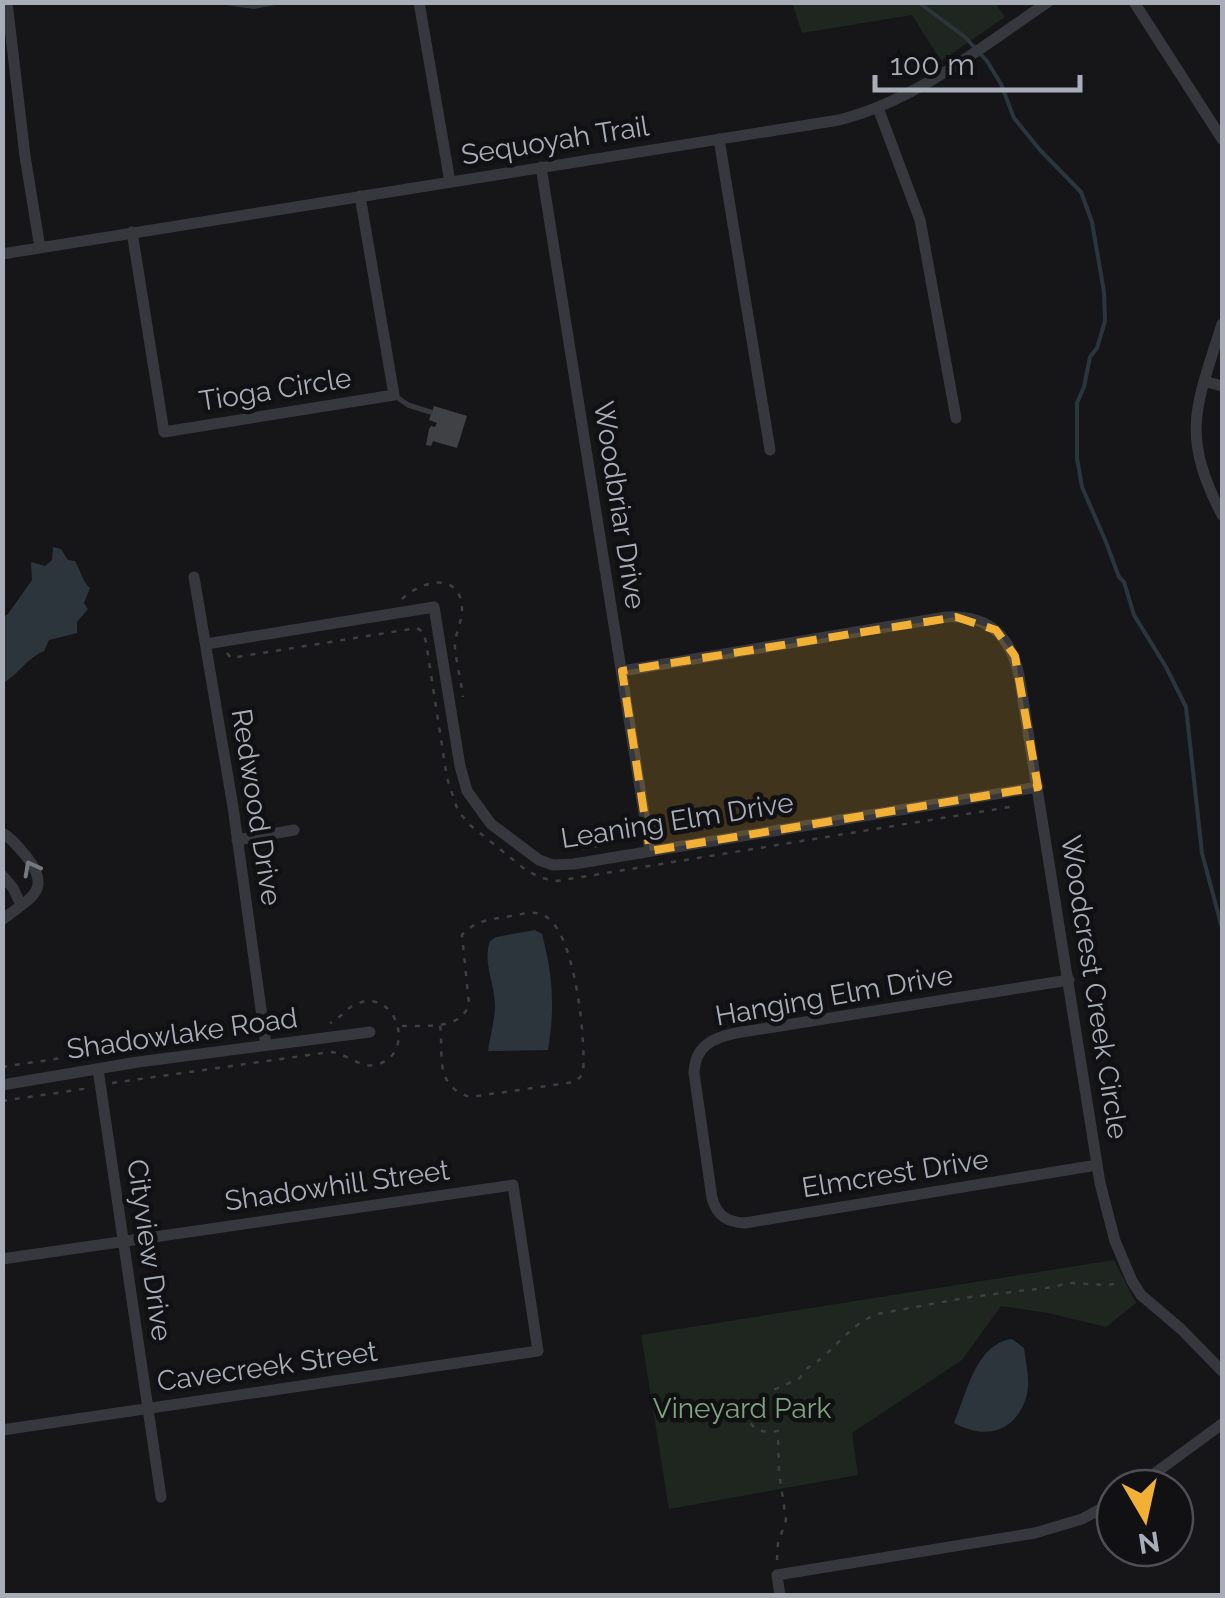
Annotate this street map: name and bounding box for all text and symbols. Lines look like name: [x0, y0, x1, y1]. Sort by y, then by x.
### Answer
scale bar: [875, 30, 1080, 92]
text: 100 m: [890, 47, 975, 82]
street label: Sequoyah Trail: [459, 109, 652, 172]
street label: Tioga Circle: [197, 361, 354, 418]
street label: Woodbriar Drive: [587, 399, 652, 611]
street label: Redwood Drive: [225, 706, 288, 908]
street label: Leaning Elm Drive: [558, 786, 796, 855]
street label: Woodcrest Creek Circle: [1054, 833, 1135, 1141]
one-way arrow: [24, 860, 43, 879]
street label: Hanging Elm Drive: [713, 958, 955, 1033]
street label: Shadowlake Road: [65, 1001, 300, 1066]
street label: Elmcrest Drive: [799, 1142, 991, 1205]
street label: Shadowhill Street: [223, 1153, 452, 1218]
street label: Cityview Drive: [120, 1157, 179, 1343]
street label: Cavecreek Street: [155, 1335, 380, 1398]
park label: Vineyard Park: [653, 1392, 832, 1425]
north arrow: [1095, 1468, 1195, 1568]
text: N: [1136, 1524, 1162, 1560]

